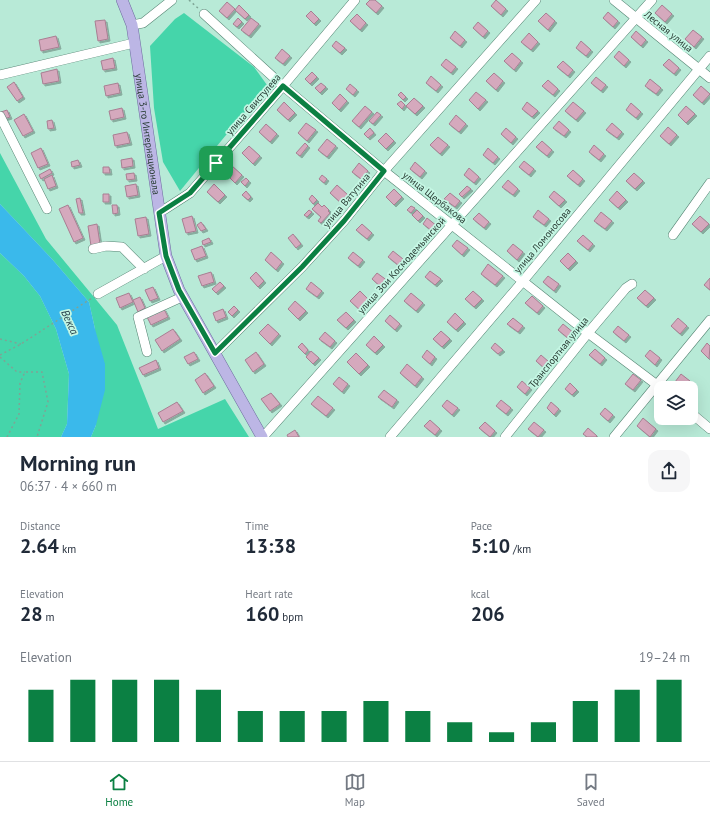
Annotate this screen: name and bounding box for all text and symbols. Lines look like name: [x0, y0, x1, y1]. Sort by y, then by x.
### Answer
street label: Лесная улица: [641, 7, 696, 55]
street label: улица Свистулева: [223, 71, 284, 138]
street label: улица 3-го Интернационала: [132, 72, 163, 196]
pin: [199, 146, 233, 180]
icon: arrive: [205, 152, 227, 174]
street label: улица Щербакова: [400, 168, 469, 227]
street label: улица Ватутина: [320, 170, 373, 230]
street label: улица Ломоносова: [511, 205, 574, 276]
street label: улица Зои Космодемьянской: [354, 214, 448, 316]
water label: Векса: [58, 307, 82, 337]
street label: Транспортная улица: [526, 314, 591, 391]
map controls: [654, 381, 698, 425]
button: layers: [654, 381, 698, 425]
text: Morning run: [20, 449, 136, 477]
button: share: [648, 450, 690, 492]
text: 06:37 · 4 × 660 m: [20, 478, 117, 495]
text: Distance: [20, 519, 60, 533]
text: Time: [245, 519, 269, 533]
text: Pace: [471, 519, 492, 533]
text: 2.64: [20, 533, 59, 559]
text: 13:38: [245, 533, 296, 559]
text: 5:10: [471, 533, 510, 559]
text: km: [59, 542, 76, 556]
text: /km: [510, 542, 531, 556]
text: Elevation: [20, 587, 64, 601]
text: Heart rate: [245, 587, 293, 601]
text: kcal: [471, 587, 489, 601]
text: 28: [20, 601, 43, 627]
text: 160: [245, 601, 279, 627]
text: 206: [471, 601, 505, 627]
text: m: [43, 610, 55, 624]
text: bpm: [279, 610, 303, 624]
text: Elevation: [20, 649, 72, 666]
text: 19–24 m: [639, 649, 690, 666]
tab: Home: [105, 771, 133, 809]
tab: Map: [344, 771, 366, 809]
tab: Saved: [577, 771, 605, 809]

